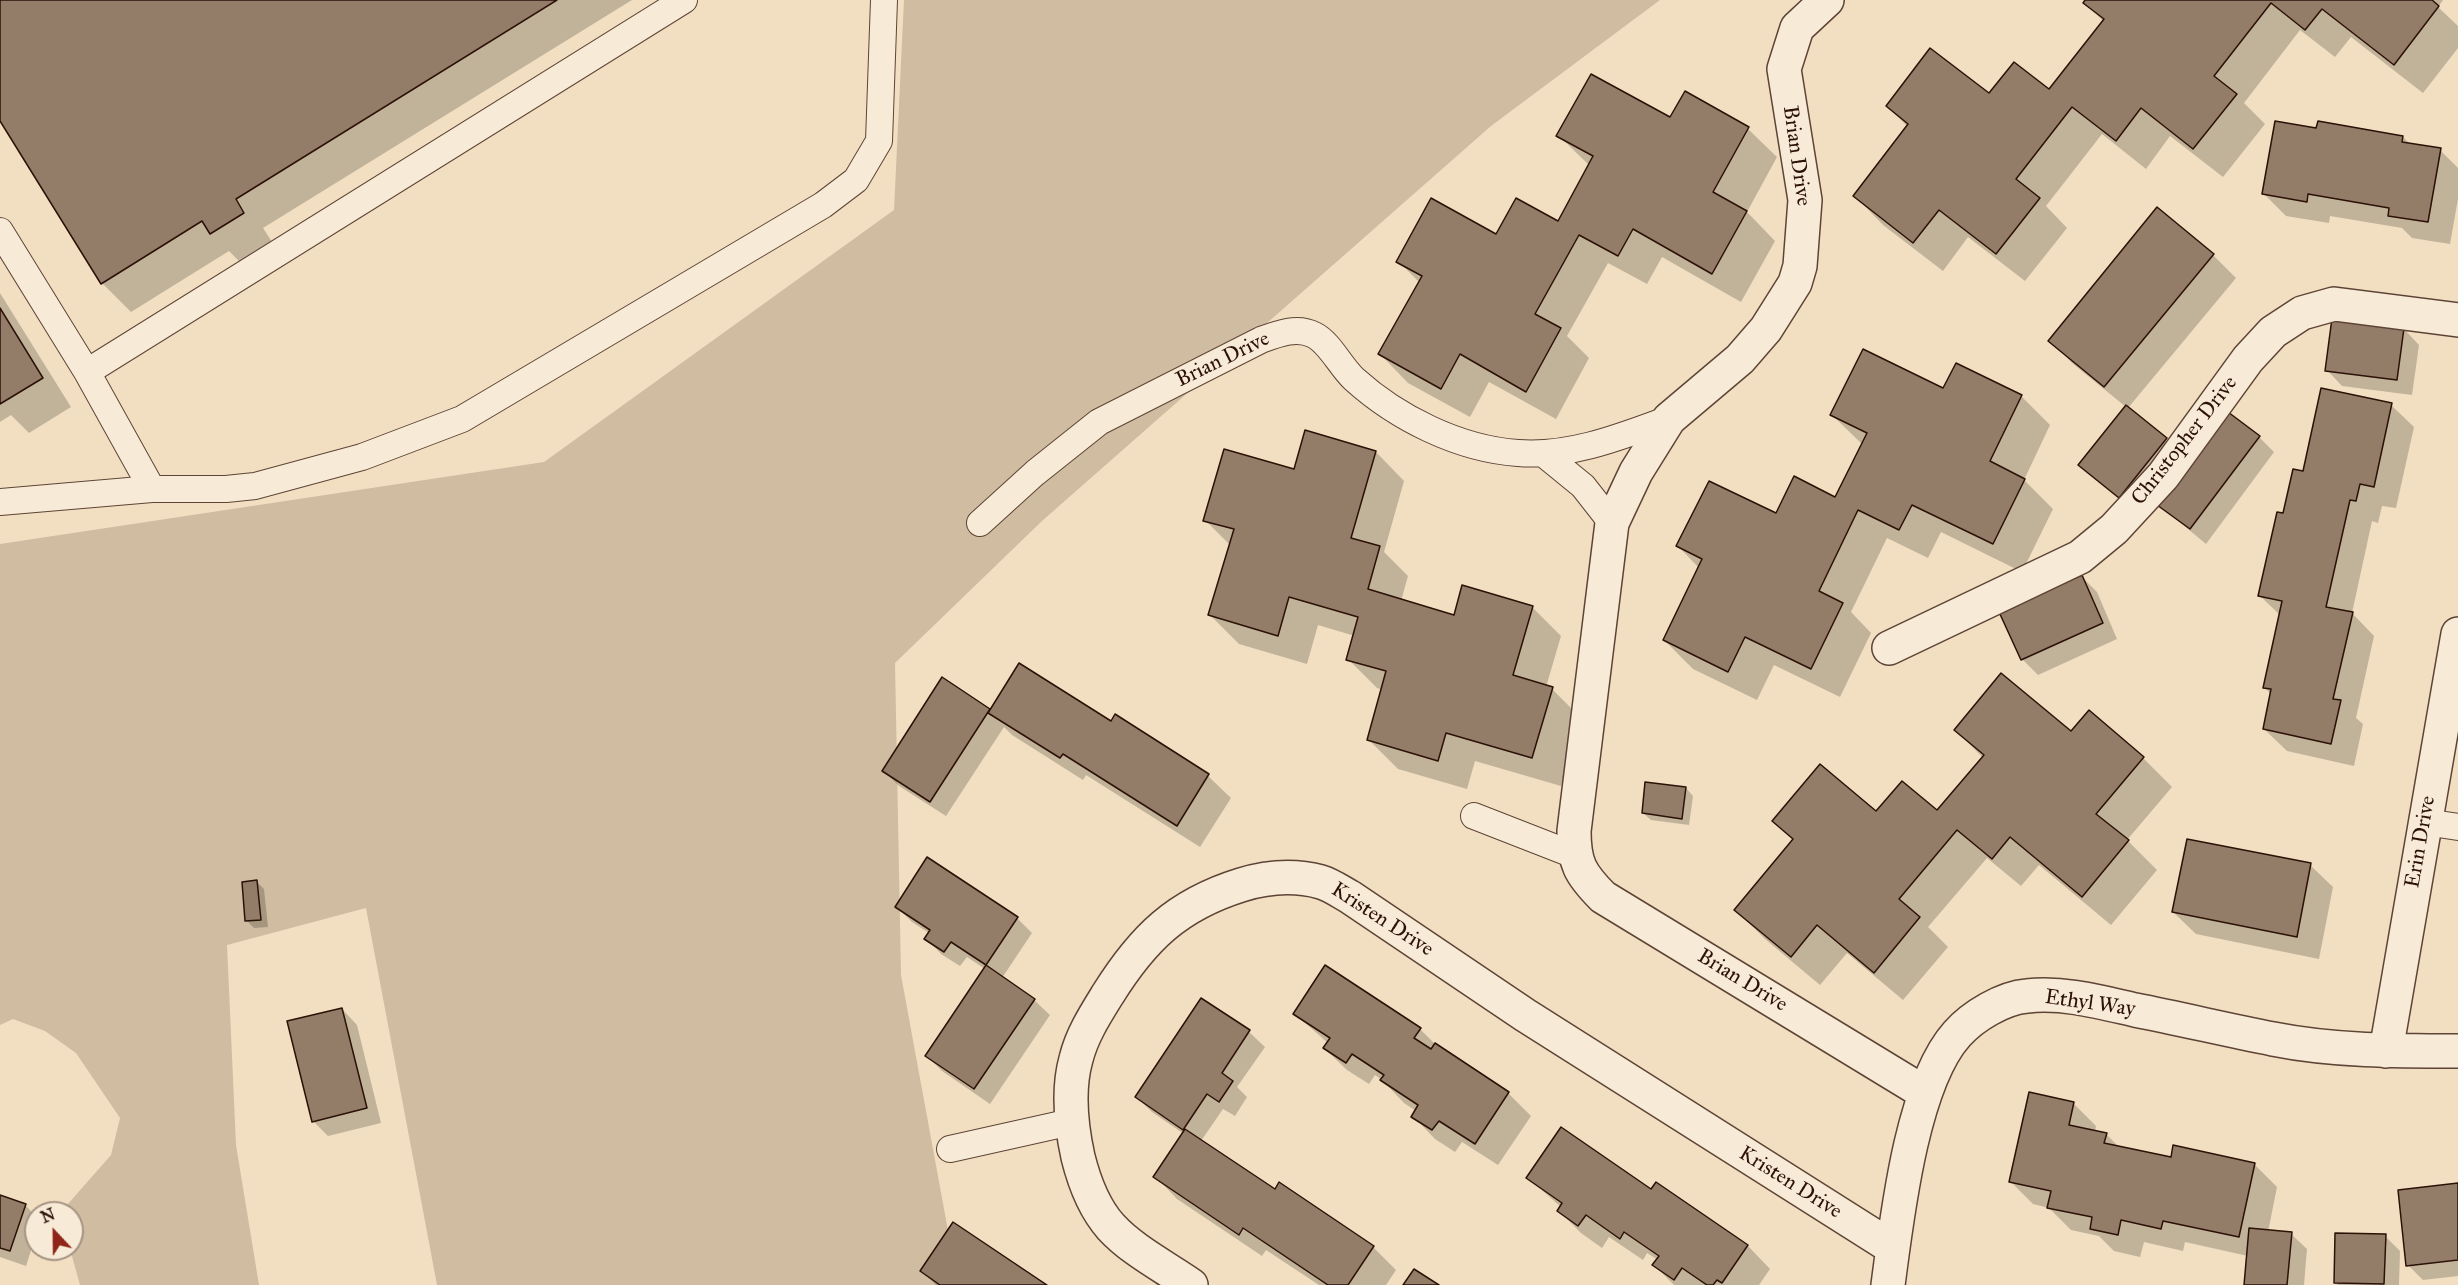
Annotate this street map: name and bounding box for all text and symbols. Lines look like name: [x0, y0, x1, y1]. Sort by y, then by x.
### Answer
street label: Brian Drive: [1777, 104, 1815, 208]
street label: Brian Drive: [1172, 327, 1274, 393]
street label: Christopher Drive: [2127, 371, 2243, 511]
street label: Erin Drive: [2401, 794, 2441, 890]
street label: Kristen Drive: [1326, 878, 1438, 962]
street label: Brian Drive: [1692, 944, 1792, 1018]
street label: Ethyl Way: [2043, 985, 2137, 1023]
street label: Kristen Drive: [1734, 1141, 1846, 1225]
north arrow: [24, 1201, 84, 1261]
text: N: [38, 1204, 58, 1227]

